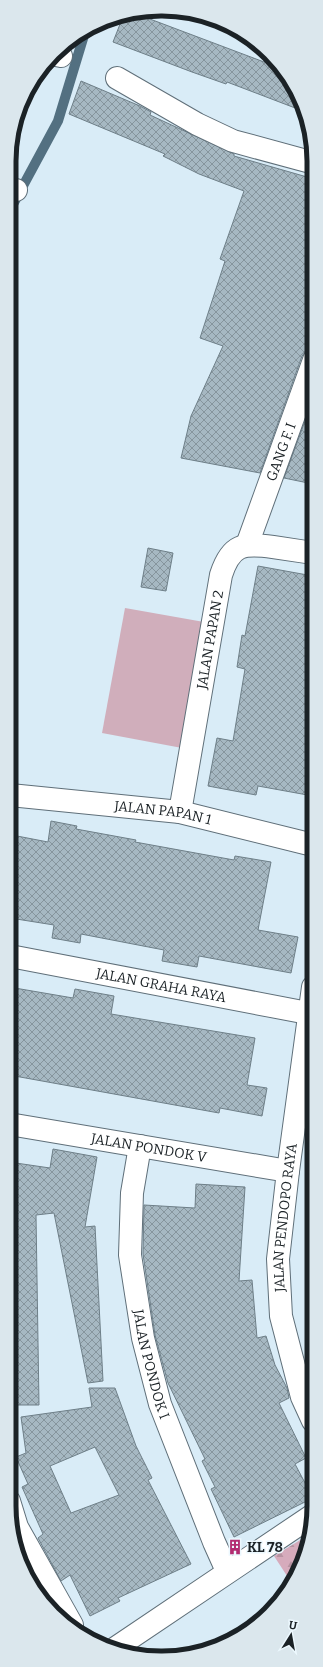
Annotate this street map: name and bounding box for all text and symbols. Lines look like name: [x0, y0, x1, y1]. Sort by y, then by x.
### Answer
street label: GANG F. I: [263, 420, 300, 484]
street label: JALAN PAPAN 2: [193, 589, 227, 691]
street label: JALAN PAPAN 1: [113, 797, 213, 829]
street label: JALAN GRAHA RAYA: [94, 964, 228, 1006]
street label: JALAN PONDOK V: [89, 1130, 208, 1166]
street label: JALAN PENDOPO RAYA: [270, 1142, 301, 1293]
street label: JALAN PONDOK I: [129, 1307, 173, 1422]
building icon: KL 78: [226, 1538, 244, 1556]
place label: KL 78: [247, 1539, 283, 1556]
north arrow: [271, 1615, 311, 1655]
text: U: [288, 1619, 298, 1633]

